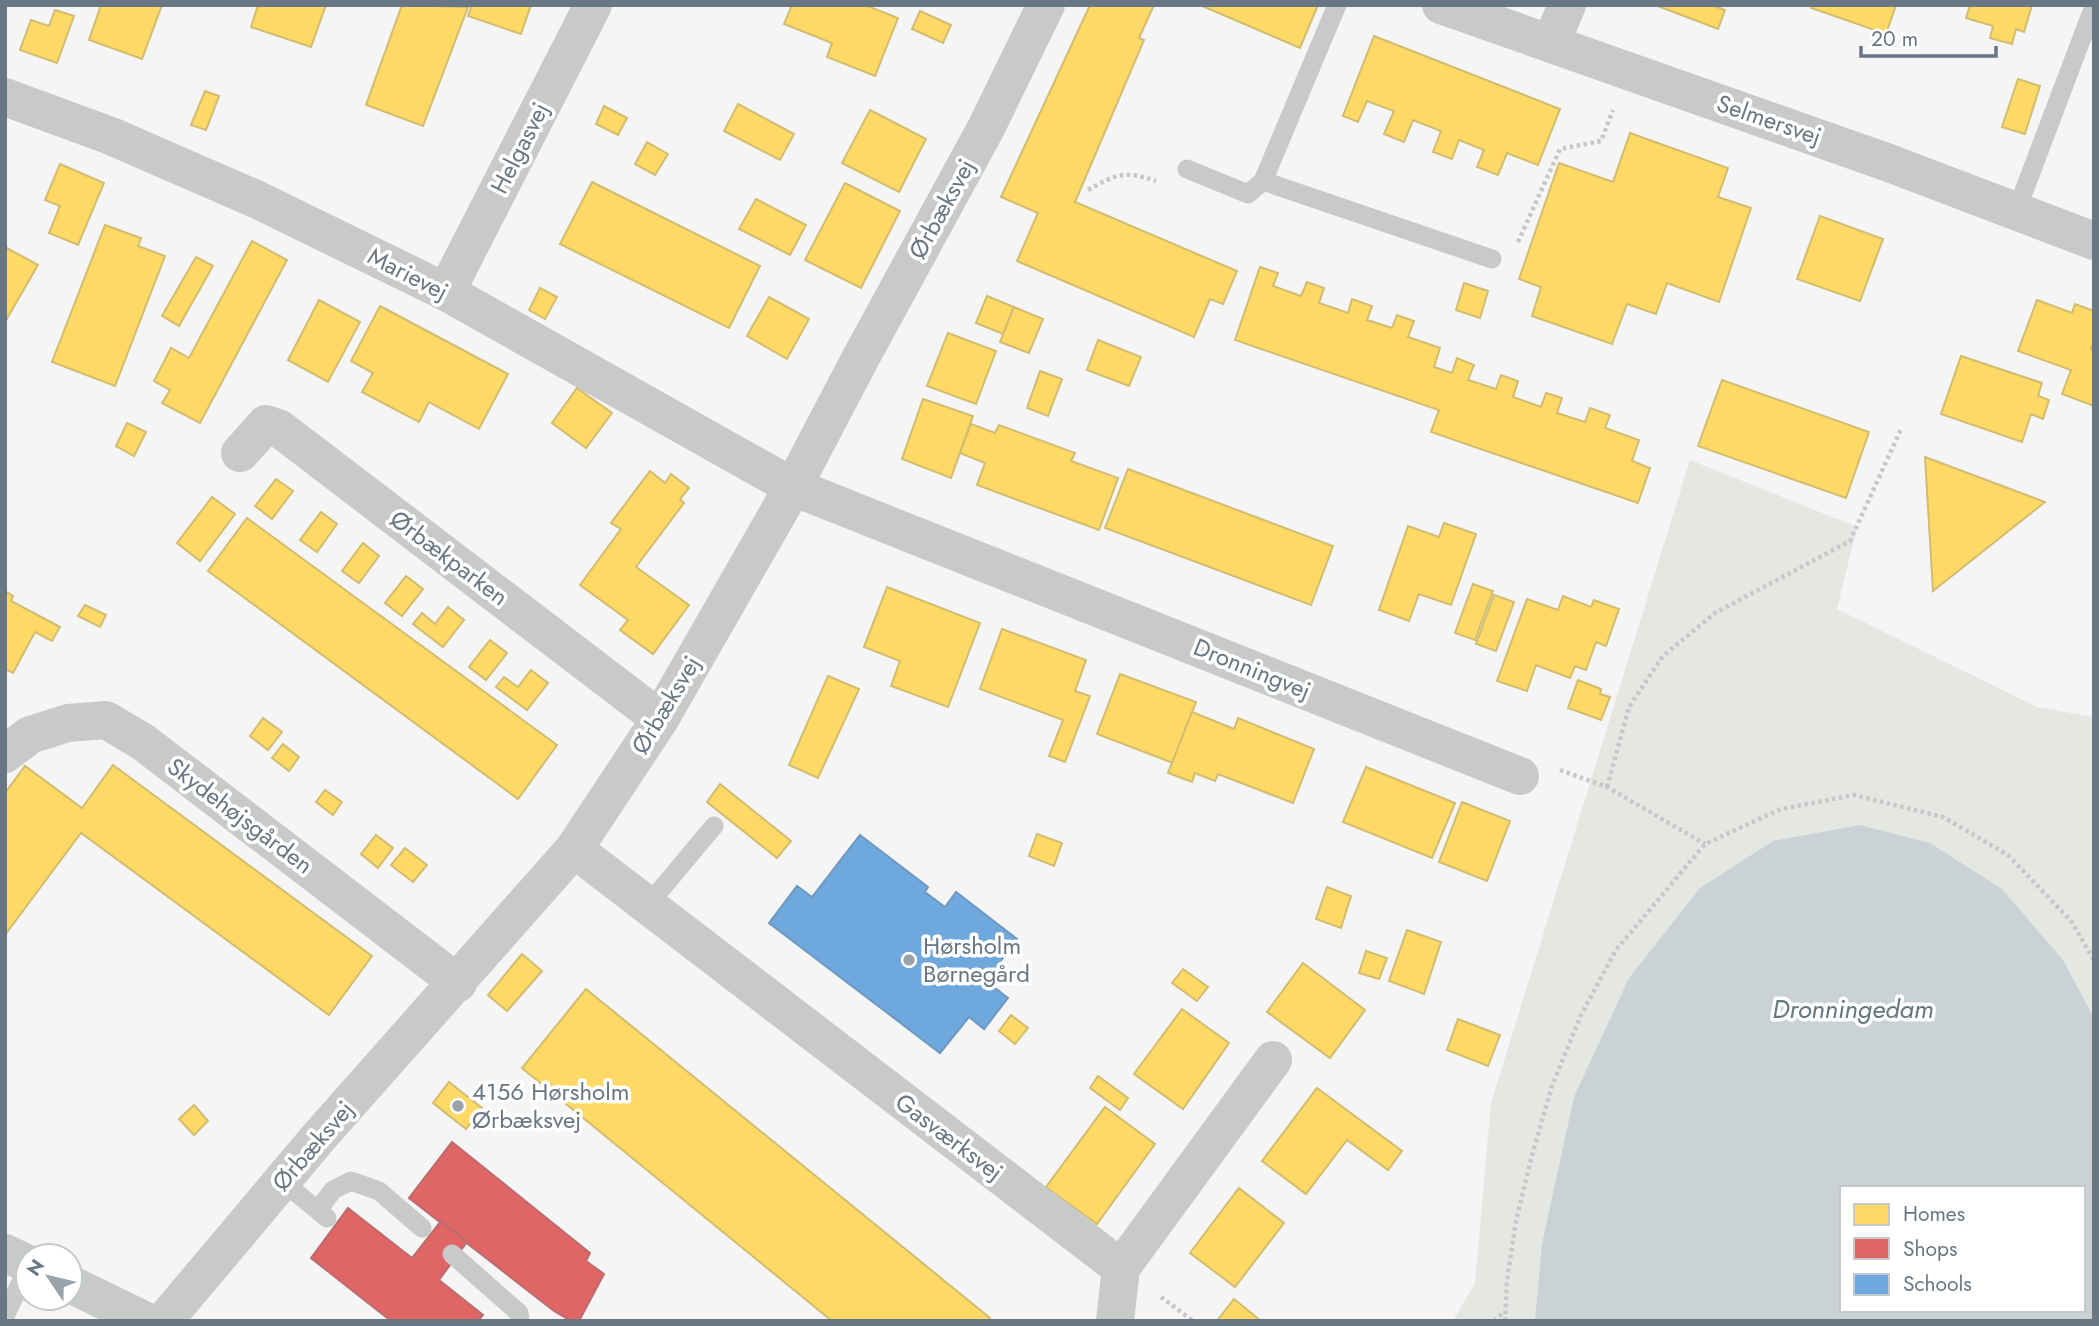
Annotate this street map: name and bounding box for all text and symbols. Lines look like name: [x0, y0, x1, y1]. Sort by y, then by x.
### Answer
scale bar: [1861, 14, 1996, 58]
text: 20 m: [1871, 24, 1918, 54]
street label: Selmersvej: [1712, 85, 1826, 154]
street label: Helgasvej: [482, 96, 557, 200]
street label: Ørbæksvej: [900, 152, 983, 265]
street label: Marievej: [362, 238, 454, 309]
street label: Ørbækparken: [383, 502, 516, 614]
street label: Dronningvej: [1188, 629, 1316, 708]
street label: Ørbæksvej: [622, 649, 709, 761]
street label: Skydehøjsgården: [160, 749, 320, 882]
place label: Hørsholm Børnegård: [923, 928, 1030, 991]
marker: Hørsholm Børnegård: [901, 952, 917, 968]
water label: Dronningedam: [1772, 990, 1934, 1028]
place label: 4156 Hørsholm Ørbæksvej: [472, 1074, 629, 1137]
street label: Gasværksvej: [888, 1084, 1011, 1189]
street label: Ørbæksvej: [264, 1093, 362, 1198]
marker: 4156 Hørsholm Ørbæksvej: [450, 1098, 466, 1114]
legend: [1840, 1186, 2085, 1312]
text: Homes: [1903, 1199, 1965, 1229]
text: Shops: [1903, 1234, 1957, 1264]
north arrow: [14, 1242, 84, 1312]
text: N: [20, 1254, 51, 1281]
text: Schools: [1903, 1269, 1972, 1299]

